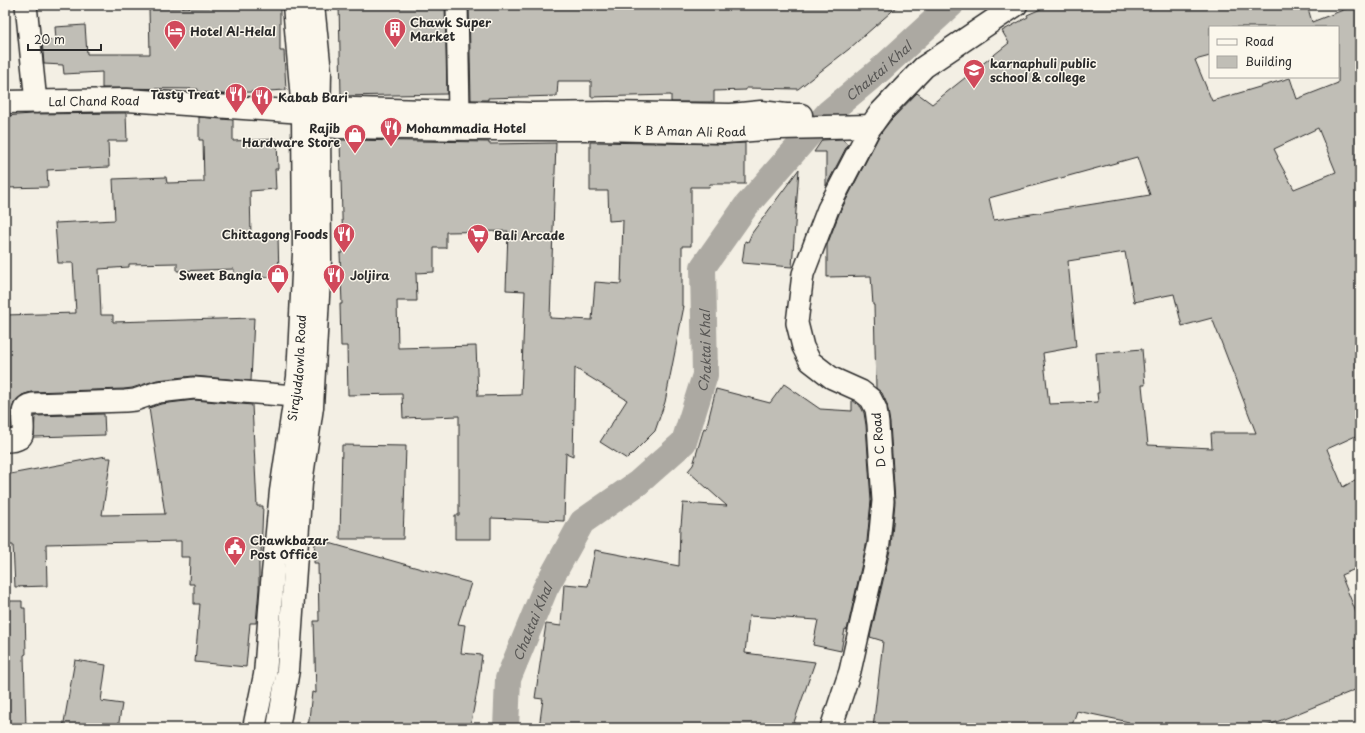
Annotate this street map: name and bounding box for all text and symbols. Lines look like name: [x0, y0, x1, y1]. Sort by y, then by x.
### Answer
place label: Chawk Super Market: [410, 13, 492, 45]
building icon: Chawk Super Market: [382, 16, 408, 49]
hotel icon: Hotel Al-Helal: [162, 18, 188, 51]
place label: Hotel Al-Helal: [190, 22, 276, 40]
scale bar: [28, 26, 101, 52]
legend: [1209, 26, 1339, 78]
text: 20 m: [34, 30, 65, 48]
text: Road: [1245, 32, 1274, 50]
water label: Chaktai Khal: [841, 35, 917, 105]
text: Building: [1245, 52, 1292, 70]
place label: karnaphuli public school & college: [990, 54, 1097, 86]
school or university icon: karnaphuli public school & college: [961, 57, 987, 90]
restaurant icon: Tasty Treat: [223, 81, 249, 114]
restaurant icon: Kabab Bari: [249, 84, 275, 117]
place label: Tasty Treat: [150, 85, 220, 103]
place label: Kabab Bari: [278, 88, 348, 106]
street label: Lal Chand Road: [48, 91, 140, 110]
restaurant icon: Mohammadia Hotel: [378, 115, 404, 148]
place label: Rajib Hardware Store: [242, 119, 340, 151]
place label: Mohammadia Hotel: [406, 119, 526, 137]
street label: K B Aman Ali Road: [634, 121, 747, 141]
shop icon: Rajib Hardware Store: [342, 122, 368, 155]
restaurant icon: Chittagong Foods: [331, 221, 357, 254]
supermarket icon: Bali Arcade: [465, 222, 491, 255]
place label: Chittagong Foods: [222, 225, 328, 243]
place label: Bali Arcade: [494, 226, 565, 244]
shop icon: Sweet Bangla: [265, 262, 291, 295]
restaurant icon: Joljira: [321, 262, 347, 295]
place label: Sweet Bangla: [179, 266, 262, 284]
place label: Joljira: [350, 266, 390, 284]
water label: Chaktai Khal: [691, 308, 715, 394]
street label: Sirajuddowla Road: [283, 314, 310, 422]
street label: D C Road: [867, 412, 889, 468]
place label: Chawkbazar Post Office: [250, 531, 329, 563]
public building icon: Chawkbazar Post Office: [222, 534, 248, 567]
water label: Chaktai Khal: [507, 577, 557, 663]

